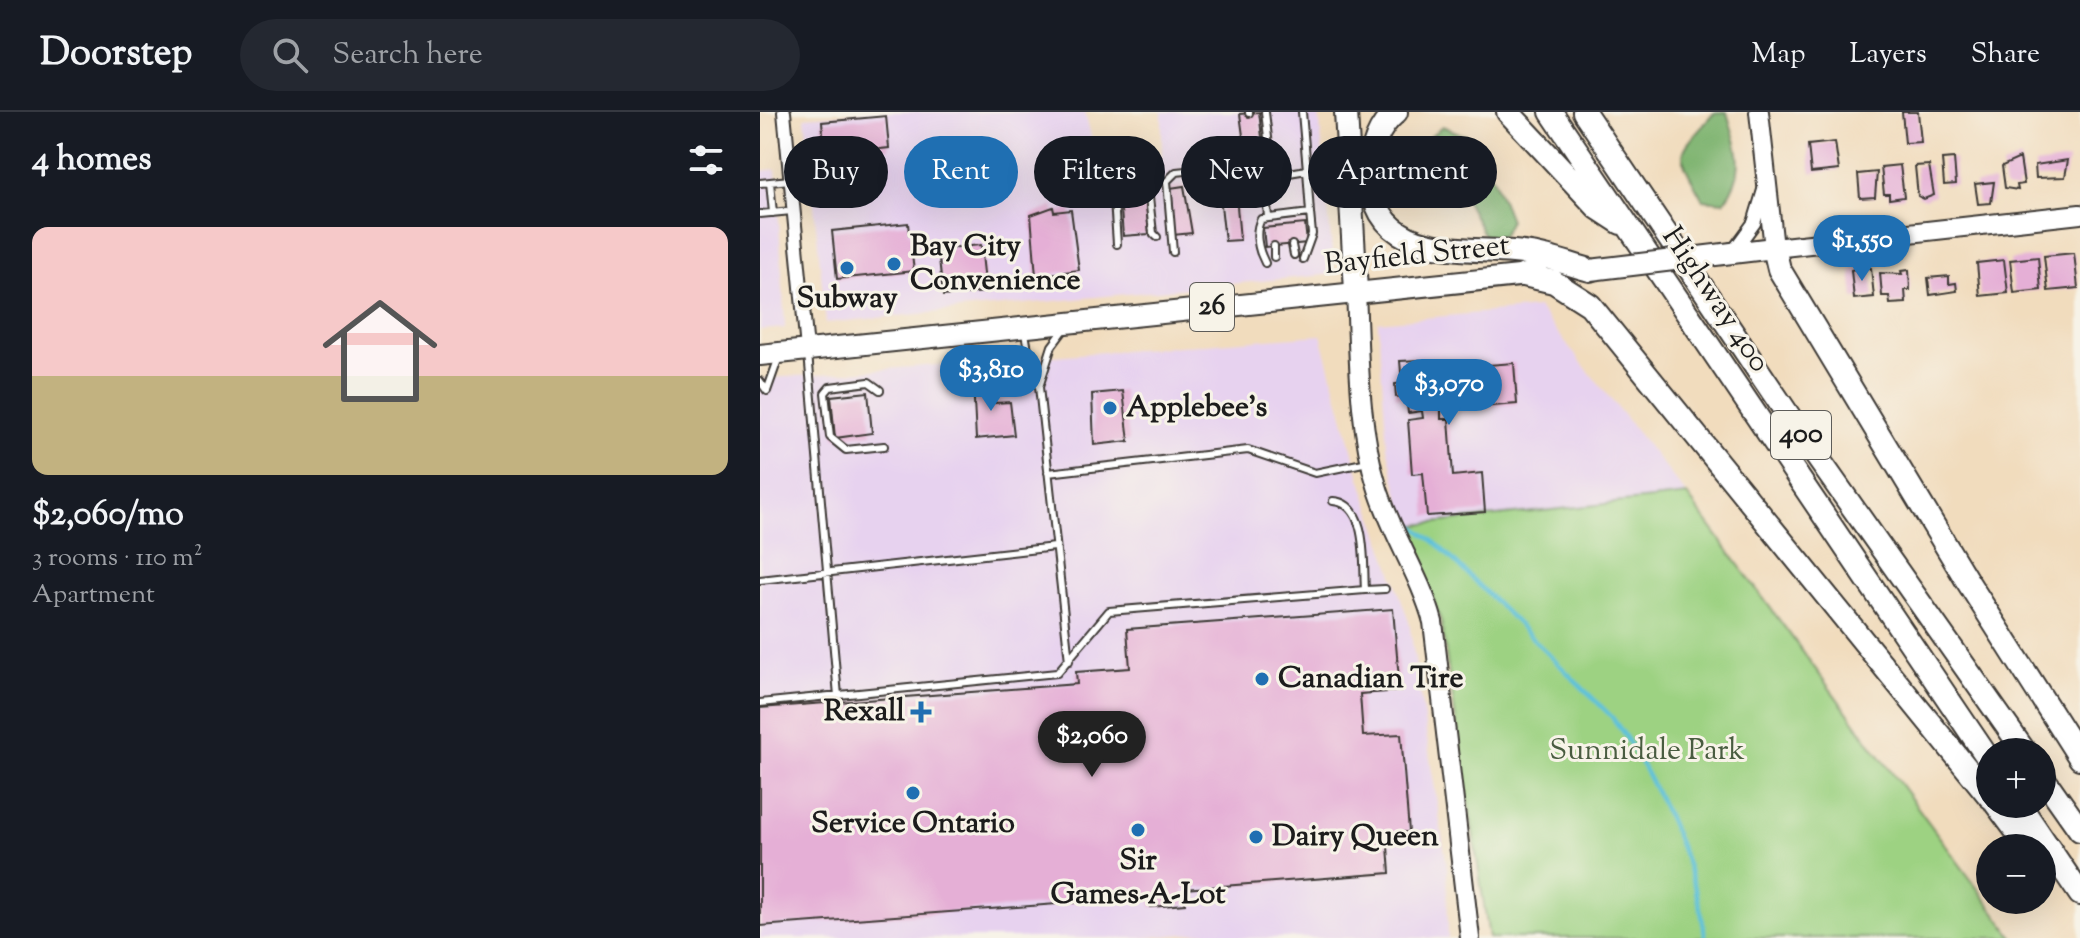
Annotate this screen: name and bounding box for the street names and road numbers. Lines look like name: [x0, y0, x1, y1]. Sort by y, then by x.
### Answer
street label: Highway 400: [1650, 218, 1780, 382]
street label: Bayfield Street: [1322, 225, 1512, 287]
road number: 26: [1190, 283, 1234, 331]
road number: 400: [1771, 411, 1831, 459]

